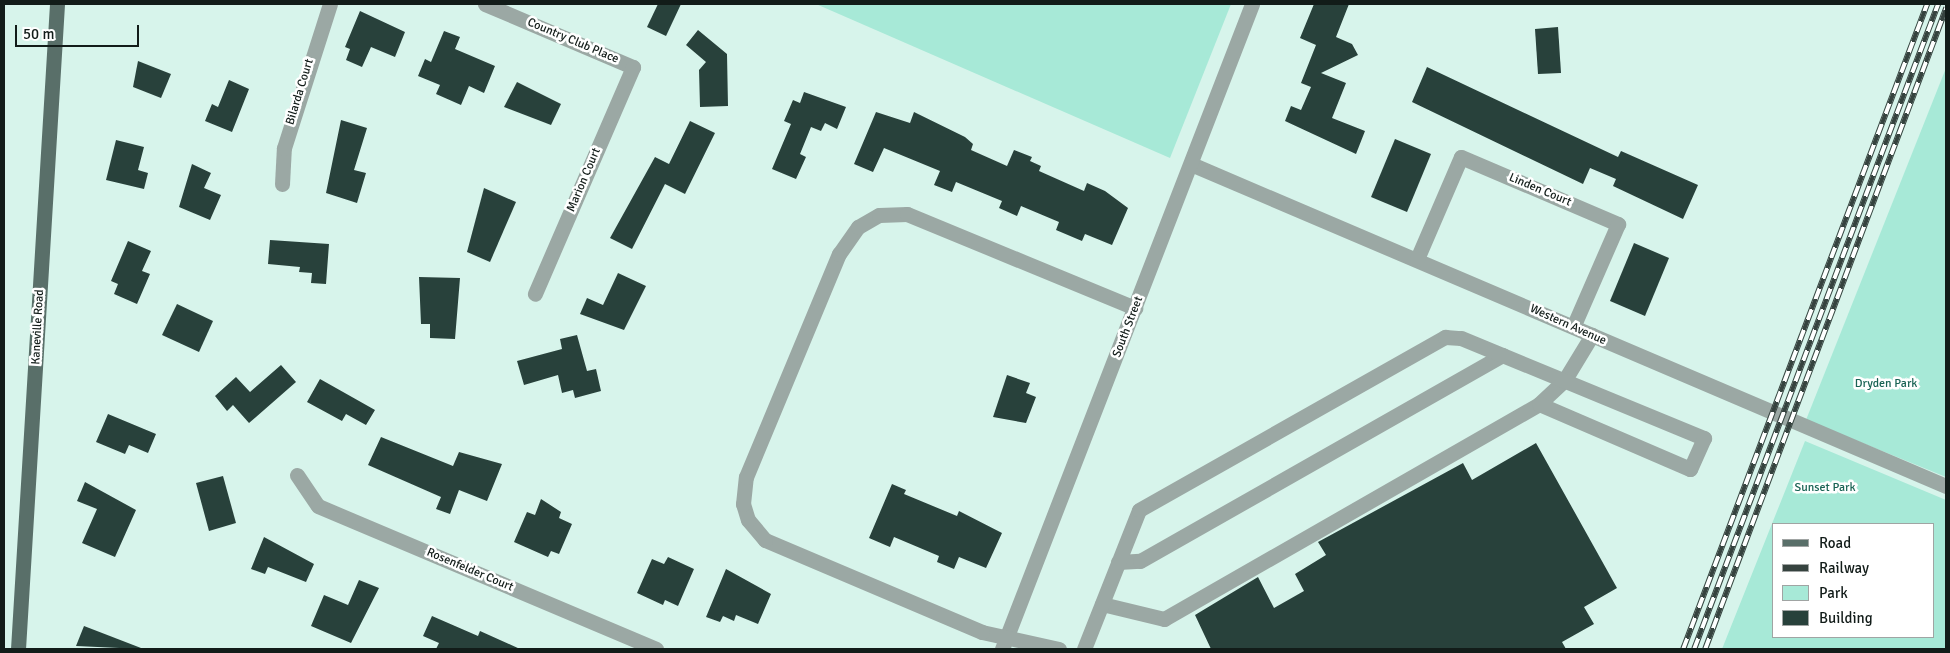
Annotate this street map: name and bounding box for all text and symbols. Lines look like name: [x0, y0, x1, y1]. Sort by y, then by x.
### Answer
scale bar: [18, 15, 141, 47]
street label: Country Club Place: [525, 15, 621, 67]
text: 50 m: [23, 25, 54, 43]
street label: Bilarda Court: [283, 57, 317, 127]
street label: Marion Court: [564, 146, 604, 214]
street label: Linden Court: [1507, 170, 1573, 210]
street label: Kaneville Road: [29, 289, 47, 365]
street label: South Street: [1110, 294, 1146, 360]
street label: Western Avenue: [1528, 302, 1608, 348]
park label: Dryden Park: [1855, 377, 1917, 391]
park label: Sunset Park: [1795, 481, 1855, 495]
legend: [1772, 523, 1935, 638]
text: Road: [1819, 534, 1851, 552]
street label: Rosenfelder Court: [425, 545, 515, 595]
text: Railway: [1819, 559, 1869, 577]
text: Park: [1819, 584, 1848, 602]
text: Building: [1819, 609, 1873, 627]

